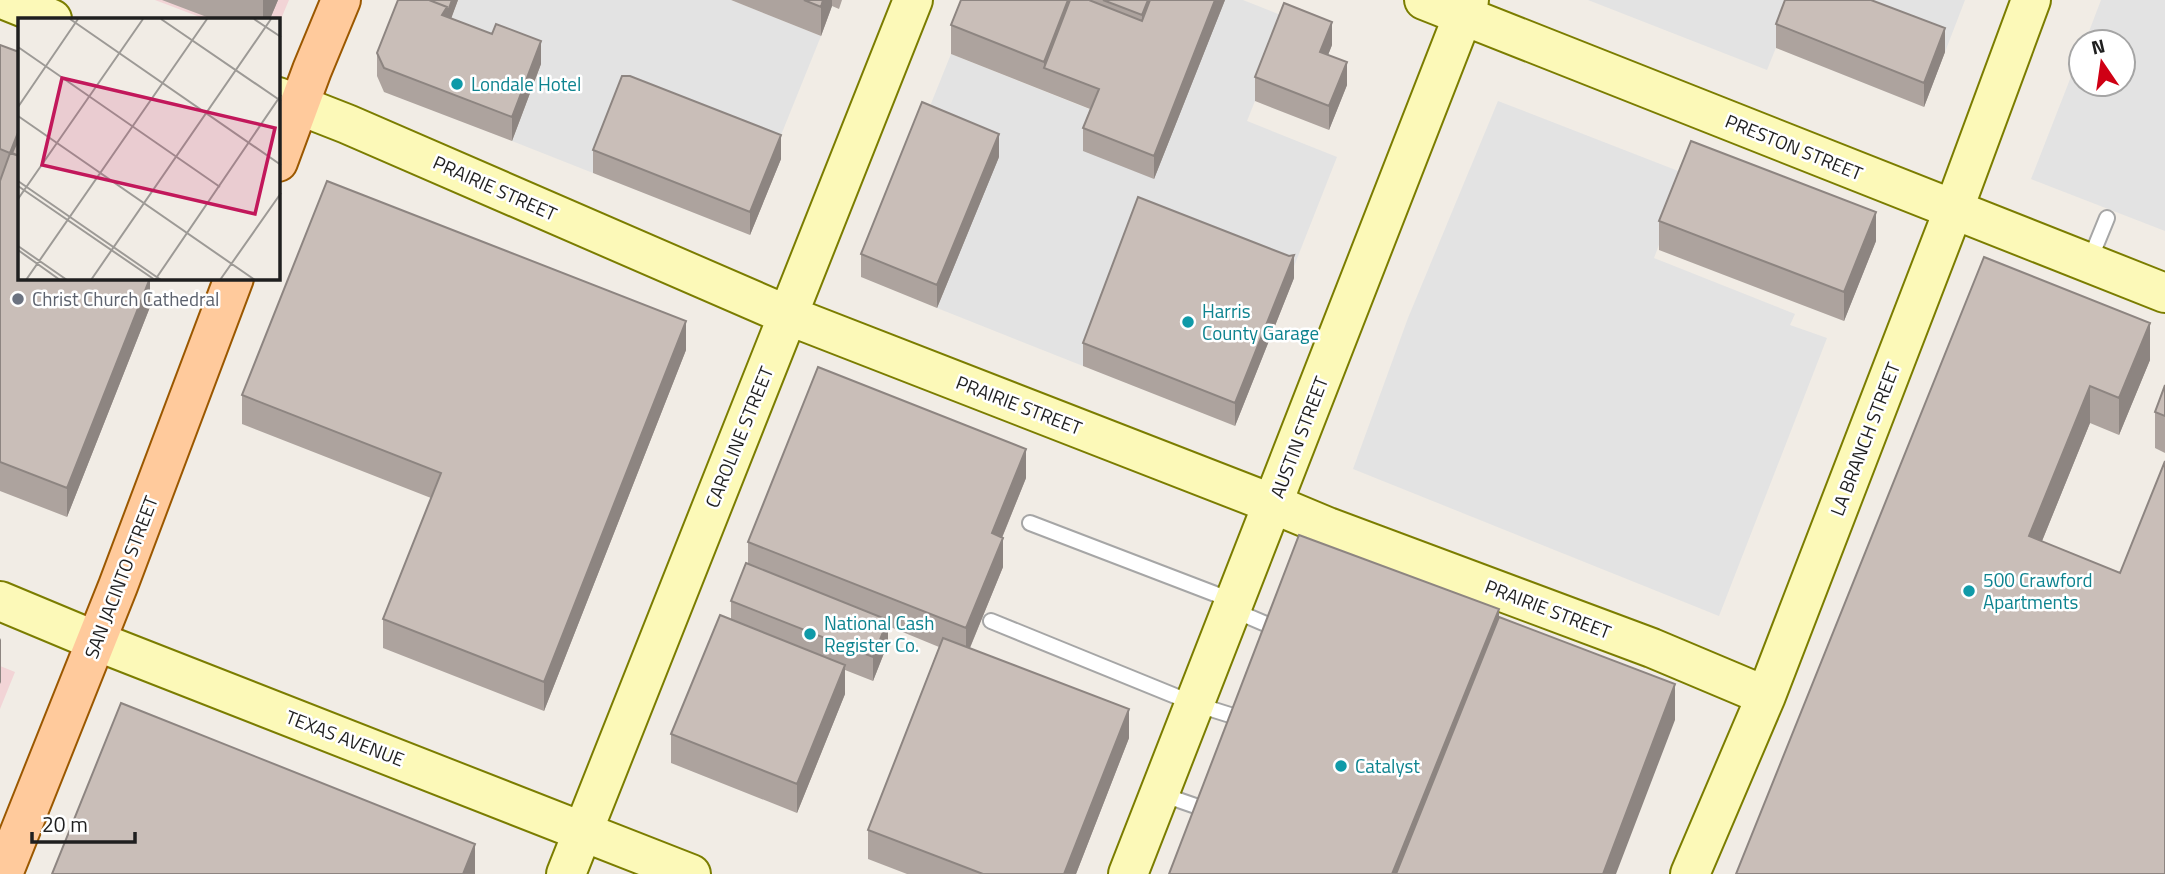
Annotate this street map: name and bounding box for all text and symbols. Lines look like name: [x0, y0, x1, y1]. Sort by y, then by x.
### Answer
inset map: [18, 18, 280, 280]
north arrow: [2067, 28, 2137, 98]
text: N: [2088, 30, 2108, 62]
place label: Londale Hotel: [471, 69, 581, 98]
marker: Londale Hotel: [449, 76, 465, 92]
street label: PRESTON STREET: [1721, 106, 1867, 187]
street label: PRAIRIE STREET: [429, 147, 562, 228]
place label: Christ Church Cathedral: [32, 284, 220, 313]
marker: Christ Church Cathedral: [10, 291, 26, 307]
place label: Harris County Garage: [1202, 296, 1319, 347]
marker: Harris County Garage: [1180, 314, 1196, 330]
street label: LA BRANCH STREET: [1822, 358, 1907, 520]
street label: CAROLINE STREET: [697, 362, 780, 512]
street label: PRAIRIE STREET: [952, 367, 1086, 442]
street label: AUSTIN STREET: [1262, 372, 1335, 502]
street label: SAN JACINTO STREET: [76, 491, 165, 662]
place label: 500 Crawford Apartments: [1983, 565, 2092, 616]
street label: PRAIRIE STREET: [1481, 571, 1615, 646]
marker: 500 Crawford Apartments: [1961, 583, 1977, 599]
place label: National Cash Register Co.: [824, 608, 934, 659]
marker: National Cash Register Co.: [802, 626, 818, 642]
street label: TEXAS AVENUE: [282, 702, 409, 773]
place label: Catalyst: [1355, 751, 1420, 780]
marker: Catalyst: [1333, 758, 1349, 774]
scale bar: [32, 800, 135, 844]
text: 20 m: [42, 808, 88, 840]

